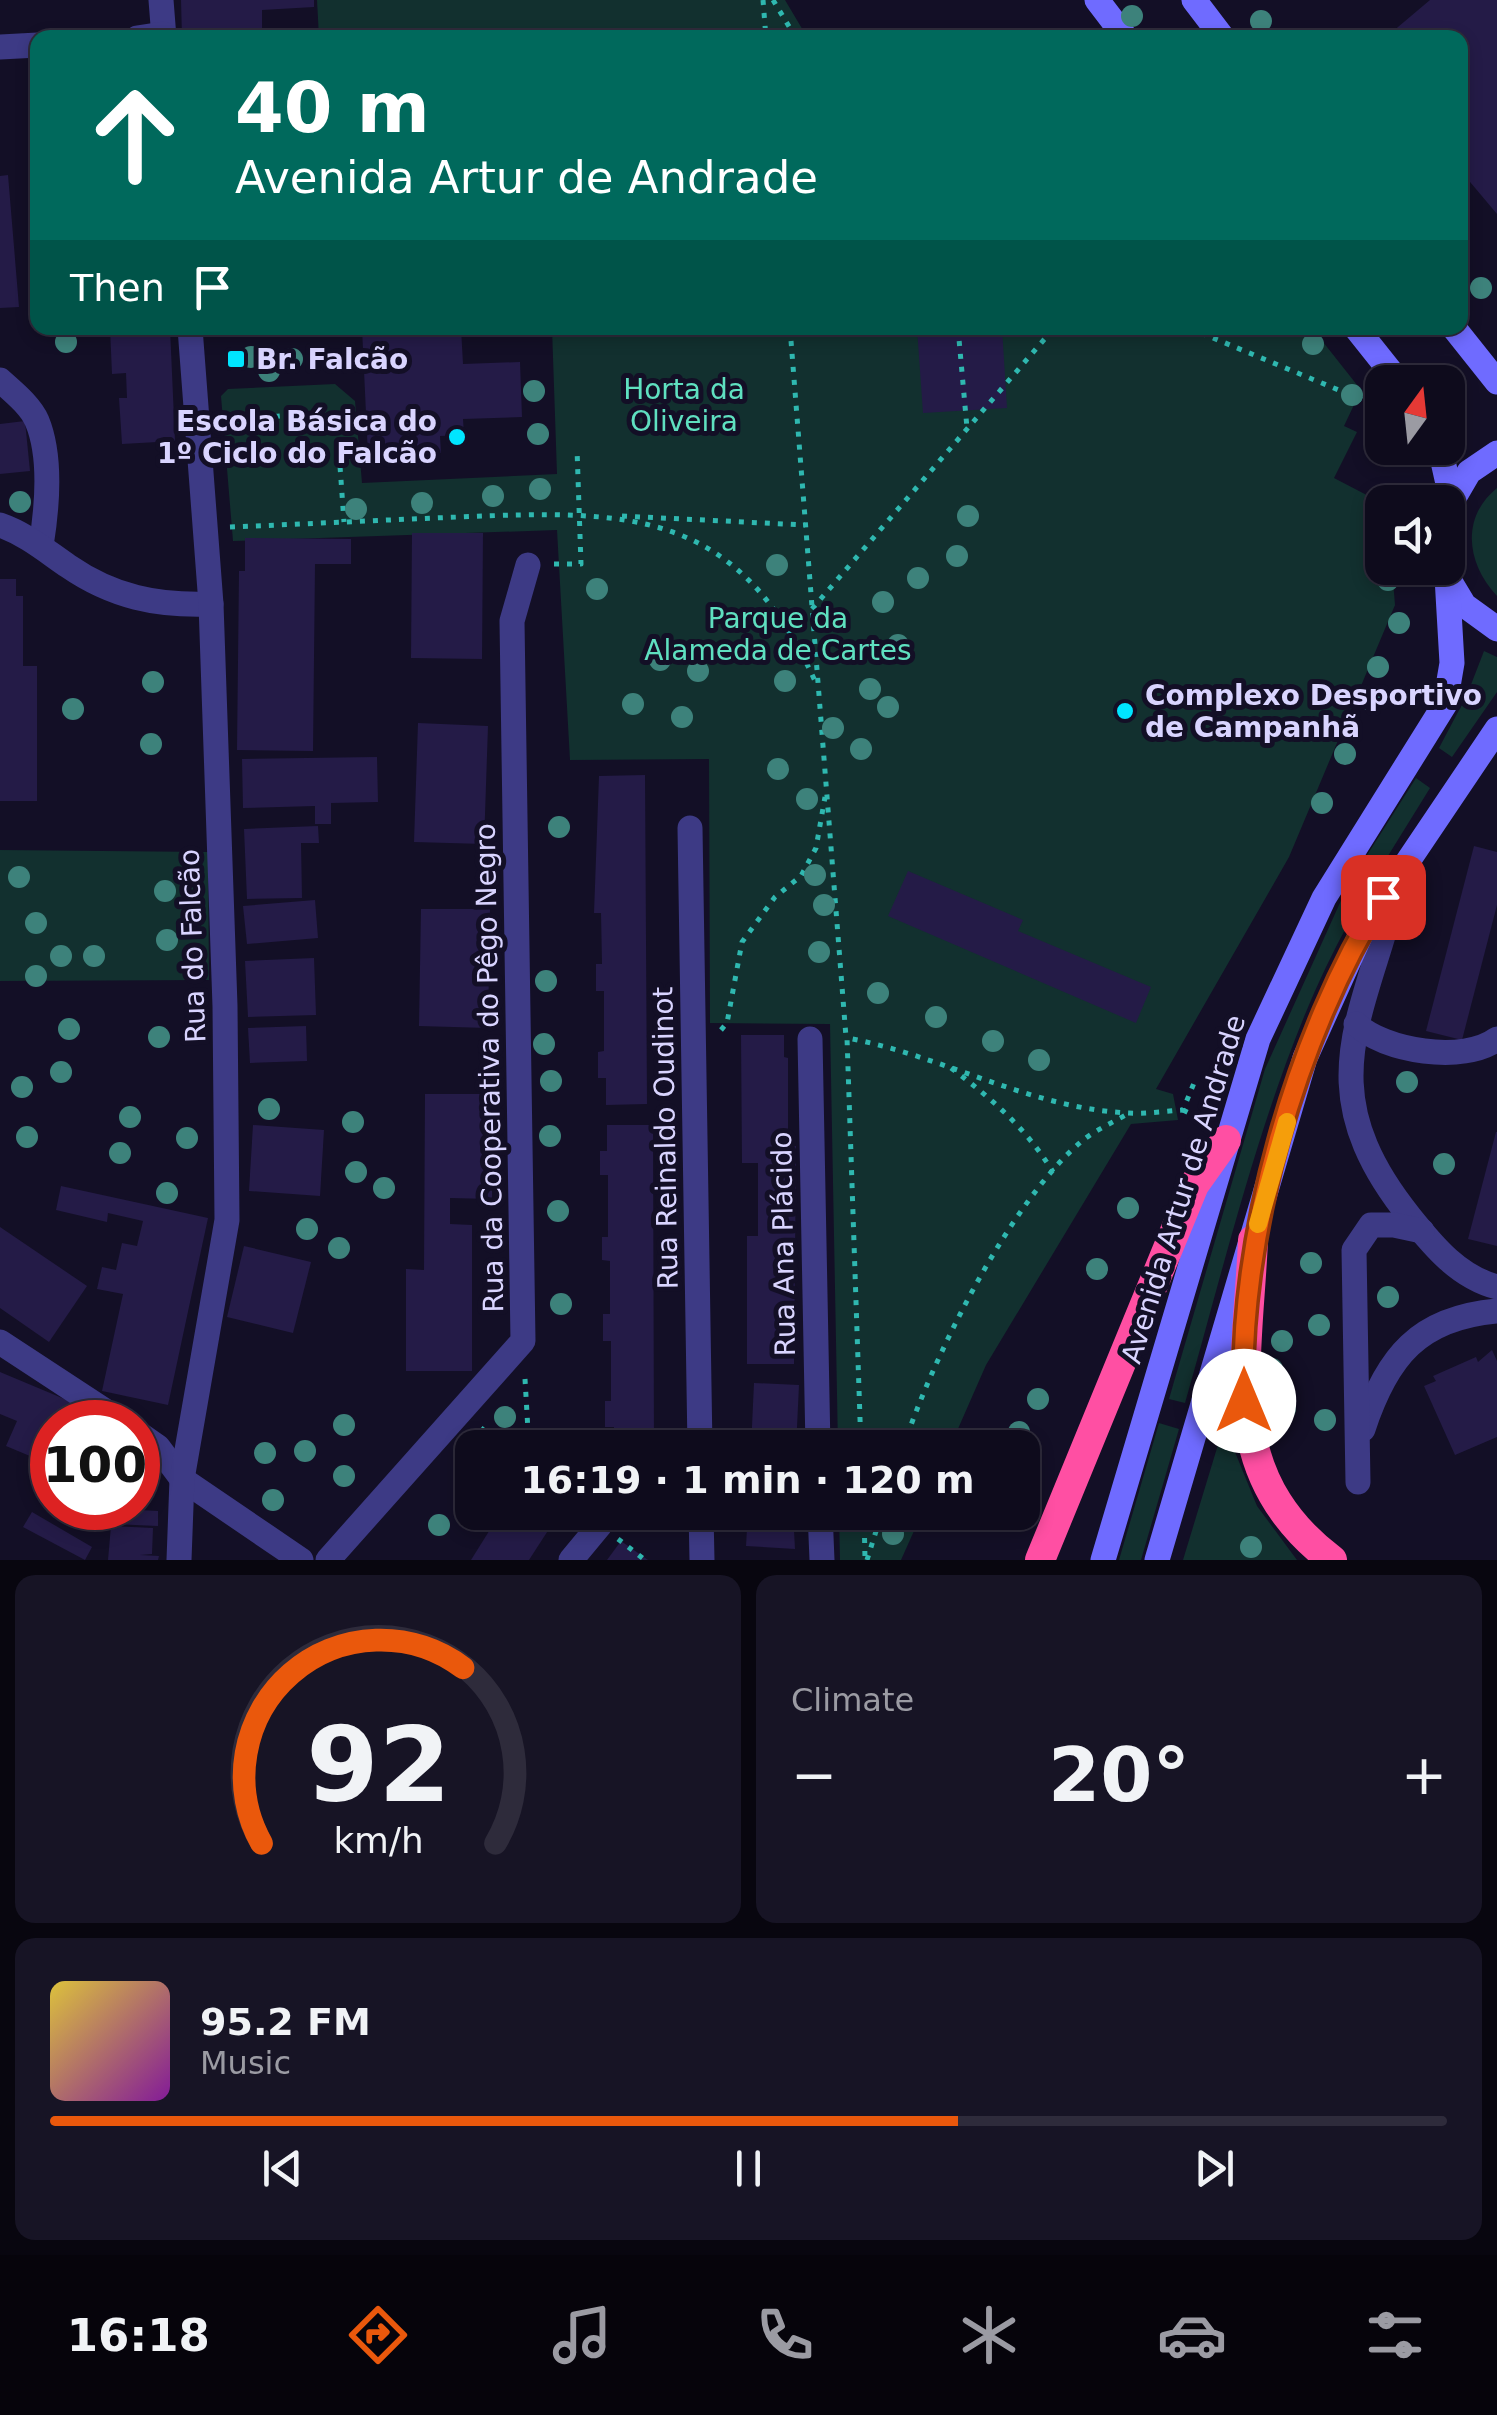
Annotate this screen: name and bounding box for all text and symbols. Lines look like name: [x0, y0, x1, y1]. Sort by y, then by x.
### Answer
text: 40 m: [235, 67, 430, 149]
icon: ahead: [70, 70, 200, 200]
text: Avenida Artur de Andrade: [235, 151, 818, 204]
icon: arrive: [185, 260, 240, 315]
text: Then: [70, 266, 165, 310]
place label: Br. Falcão: [256, 343, 408, 376]
marker: Br. Falcão: [225, 348, 247, 370]
north arrow: [1365, 365, 1465, 465]
map controls: [1365, 365, 1465, 585]
park label: Horta da Oliveira: [623, 373, 745, 438]
place label: Escola Básica do 1º Ciclo do Falcão: [157, 405, 437, 470]
marker: Escola Básica do 1º Ciclo do Falcão: [446, 426, 468, 448]
button: sound: [1365, 485, 1465, 585]
park label: Parque da Alameda de Cartes: [644, 602, 912, 667]
place label: Complexo Desportivo de Campanhã: [1145, 679, 1482, 744]
marker: Complexo Desportivo de Campanhã: [1114, 700, 1136, 722]
street label: Rua da Cooperativa do Pêgo Negro: [469, 823, 510, 1313]
street label: Rua do Falcão: [173, 848, 212, 1043]
pin: [1341, 855, 1426, 940]
icon: arrive: [1356, 870, 1411, 925]
street label: Rua Reinaldo Oudinot: [646, 986, 685, 1290]
street label: Avenida Artur de Andrade: [1115, 1011, 1252, 1367]
street label: Rua Ana Plácido: [765, 1131, 802, 1357]
position arrow: [1192, 1349, 1296, 1453]
speed limit sign: 100: [30, 1400, 160, 1530]
text: 16:19 · 1 min · 120 m: [520, 1458, 975, 1502]
text: Climate: [791, 1681, 914, 1719]
text: 92: [306, 1704, 450, 1826]
text: 20°: [1048, 1731, 1190, 1819]
text: −: [791, 1743, 837, 1807]
text: +: [1401, 1743, 1447, 1807]
text: km/h: [333, 1820, 423, 1861]
text: 95.2 FM: [200, 2000, 371, 2044]
text: Music: [200, 2044, 291, 2082]
icon: previous: [255, 2141, 310, 2196]
icon: pause: [721, 2141, 776, 2196]
icon: next: [1187, 2141, 1242, 2196]
icon: directions: [343, 2300, 413, 2370]
icon: music: [547, 2300, 617, 2370]
icon: phone: [750, 2300, 820, 2370]
icon: climate: [954, 2300, 1024, 2370]
icon: car: [1157, 2300, 1227, 2370]
icon: filters: [1360, 2300, 1430, 2370]
text: 16:18: [67, 2309, 210, 2362]

